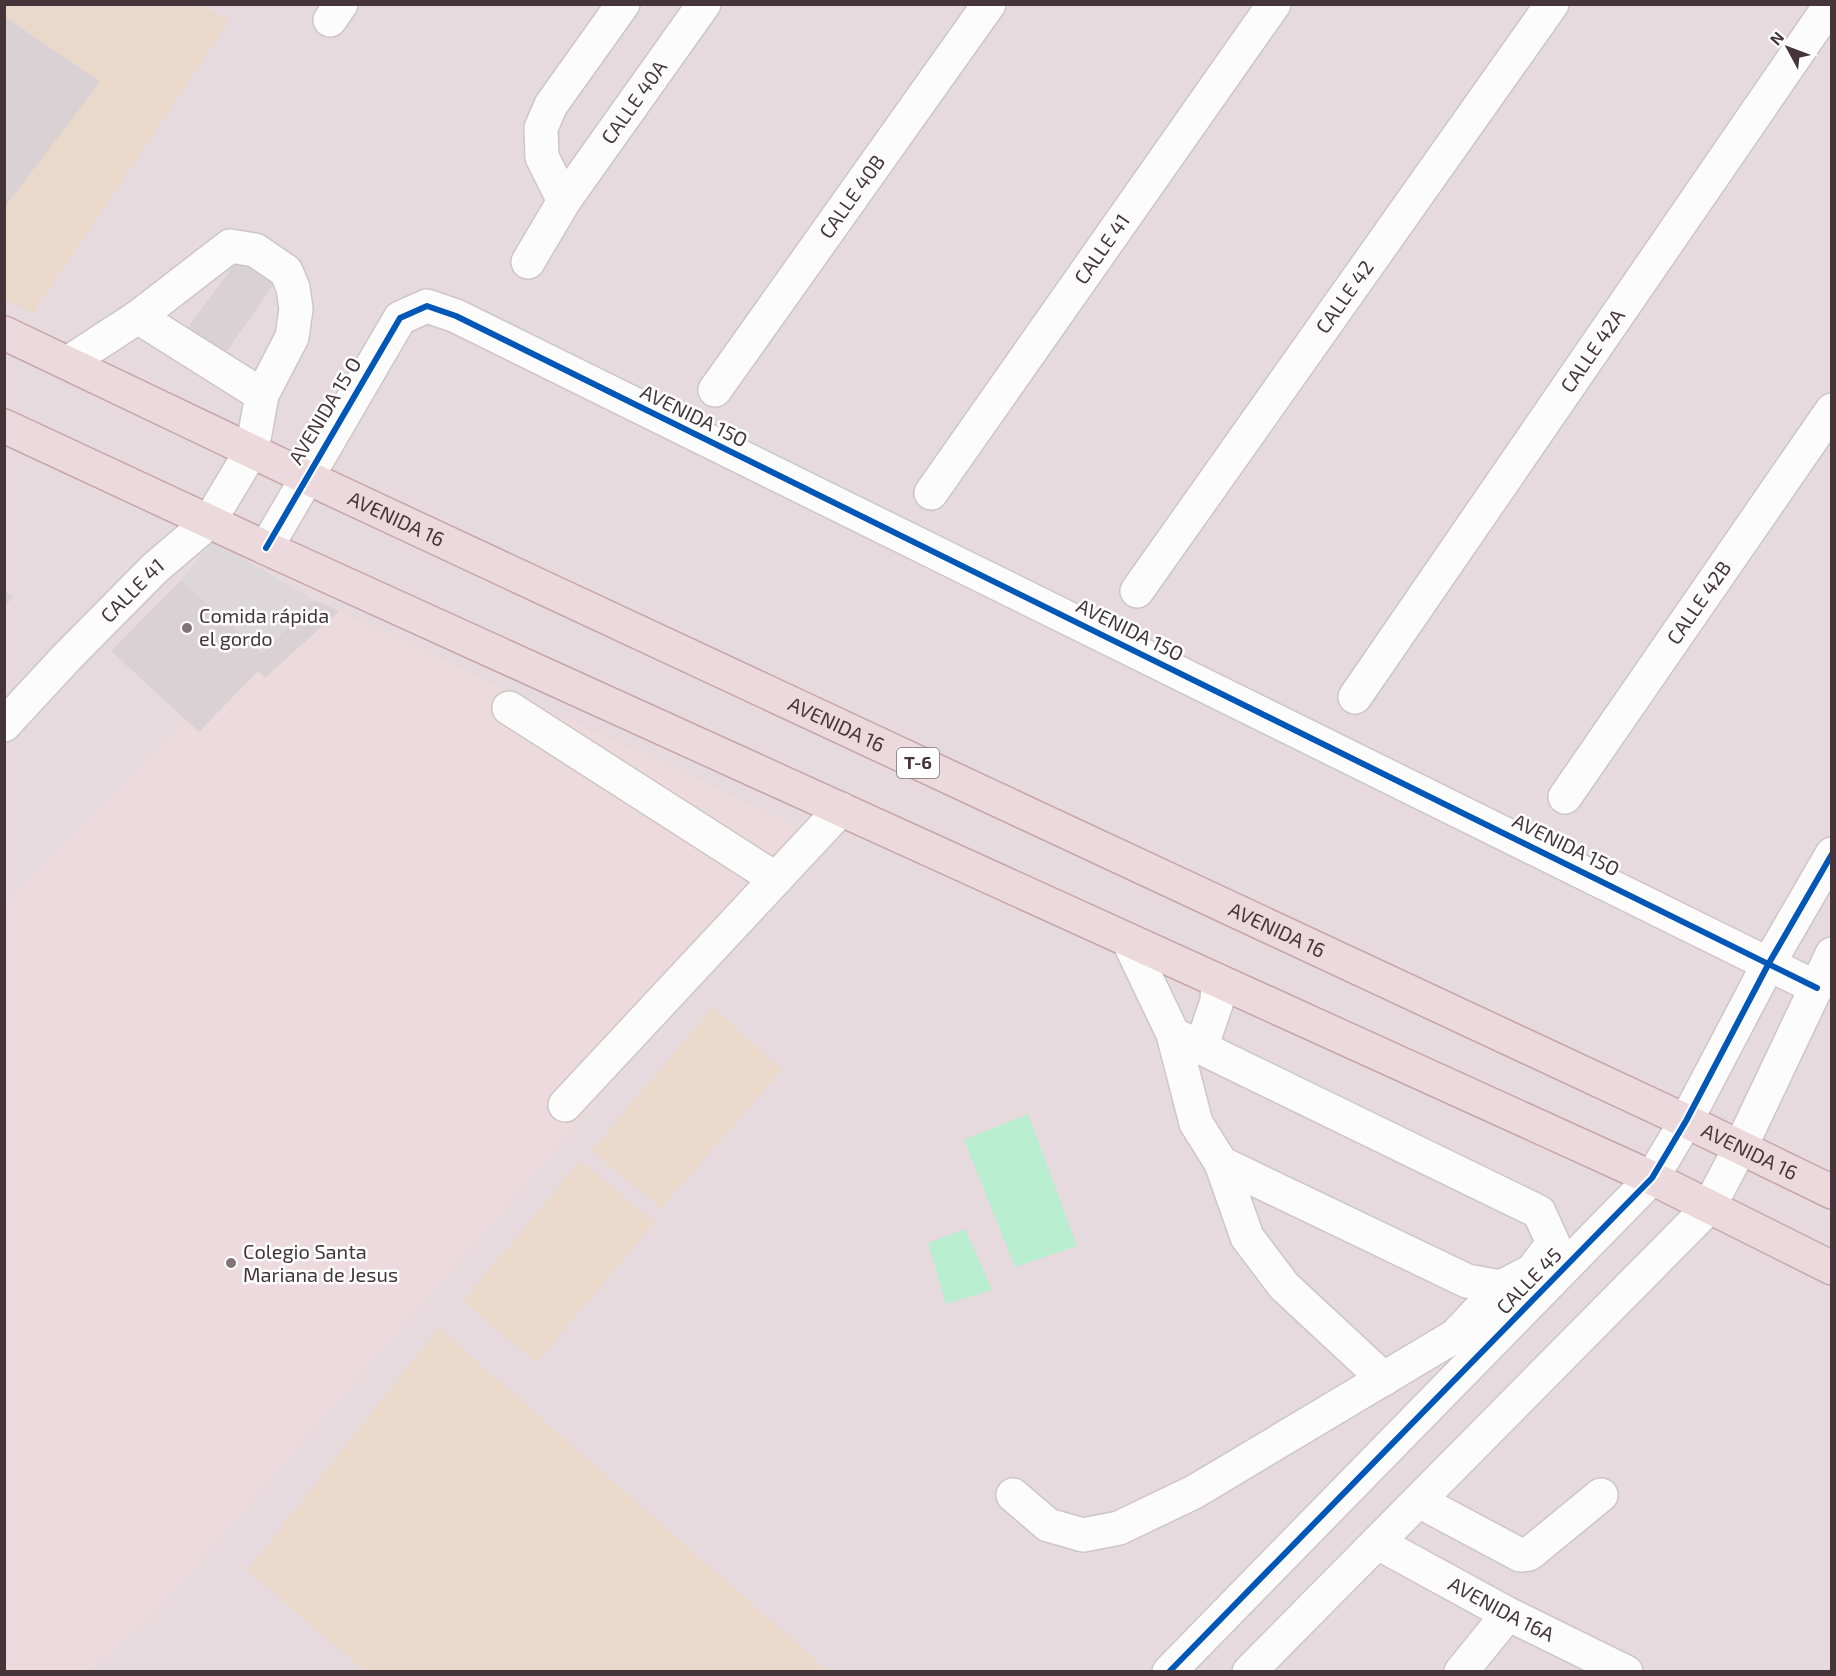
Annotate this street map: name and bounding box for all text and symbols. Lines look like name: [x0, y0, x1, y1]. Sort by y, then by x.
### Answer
north arrow: [1758, 18, 1818, 78]
text: N: [1765, 27, 1787, 48]
street label: CALLE 40A: [596, 55, 672, 148]
street label: CALLE 40B: [814, 150, 889, 243]
street label: CALLE 41: [1068, 209, 1134, 288]
street label: CALLE 42: [1310, 255, 1378, 338]
street label: CALLE 42A: [1555, 303, 1629, 397]
street label: AVENIDA 15 O: [283, 353, 365, 468]
street label: AVENIDA 15O: [637, 379, 752, 451]
street label: AVENIDA 16: [345, 485, 449, 551]
street label: CALLE 41: [95, 553, 168, 627]
street label: CALLE 42B: [1661, 556, 1735, 649]
street label: AVENIDA 15O: [1073, 593, 1188, 665]
place label: Comida rápida el gordo: [199, 603, 329, 650]
marker: Comida rápida el gordo: [180, 621, 194, 635]
street label: AVENIDA 16: [785, 691, 889, 756]
road number: T-6: [897, 748, 939, 778]
street label: AVENIDA 15O: [1509, 808, 1624, 880]
street label: AVENIDA 16: [1225, 896, 1329, 962]
street label: AVENIDA 16: [1698, 1118, 1802, 1184]
place label: Colegio Santa Mariana de Jesus: [243, 1239, 398, 1286]
street label: CALLE 45: [1491, 1242, 1566, 1319]
marker: Colegio Santa Mariana de Jesus: [224, 1256, 238, 1270]
street label: AVENIDA 16A: [1445, 1571, 1559, 1646]

